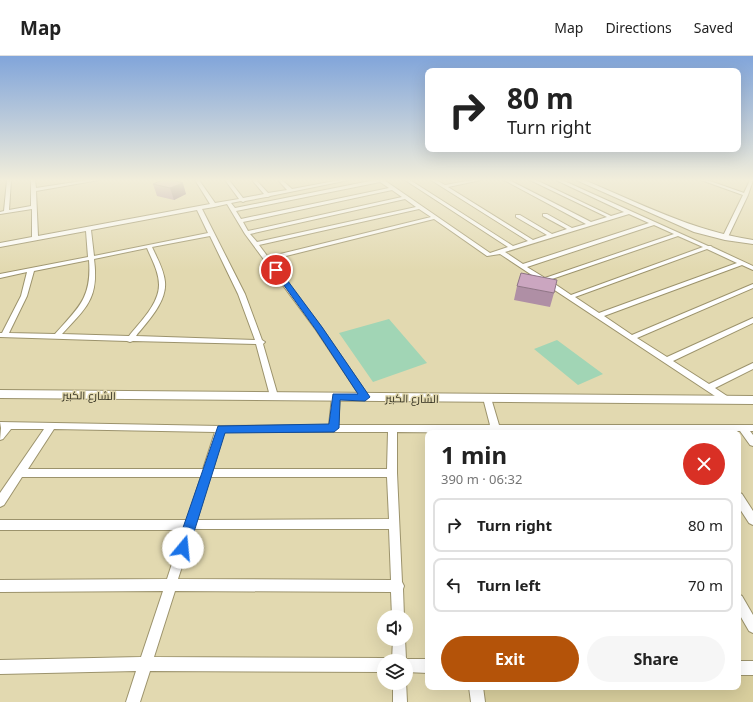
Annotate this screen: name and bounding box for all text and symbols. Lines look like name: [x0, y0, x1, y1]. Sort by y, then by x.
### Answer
text: Map: [20, 15, 61, 41]
text: Map: [554, 18, 583, 37]
text: Directions: [605, 18, 672, 37]
text: Saved: [694, 18, 733, 37]
text: 80 m: [507, 79, 574, 117]
icon: right: [441, 84, 493, 136]
text: Turn right: [507, 115, 591, 139]
pin: [259, 253, 293, 287]
icon: arrive: [265, 259, 287, 281]
street label: الشارع الكبير: [61, 387, 116, 404]
street label: الشارع الكبير: [384, 390, 439, 407]
text: 1 min: [441, 438, 507, 471]
button: close: [683, 443, 725, 485]
text: 390 m · 06:32: [441, 470, 522, 488]
icon: right: [443, 514, 465, 536]
text: Turn right: [477, 515, 552, 535]
text: 80 m: [688, 515, 723, 535]
position arrow: [162, 527, 204, 569]
icon: left: [443, 574, 465, 596]
text: Turn left: [477, 575, 541, 595]
text: 70 m: [688, 575, 723, 595]
map controls: [377, 610, 413, 690]
button: sound: [377, 610, 413, 646]
button: Exit: [441, 636, 579, 682]
button: Share: [587, 636, 725, 682]
button: layers: [377, 654, 413, 690]

